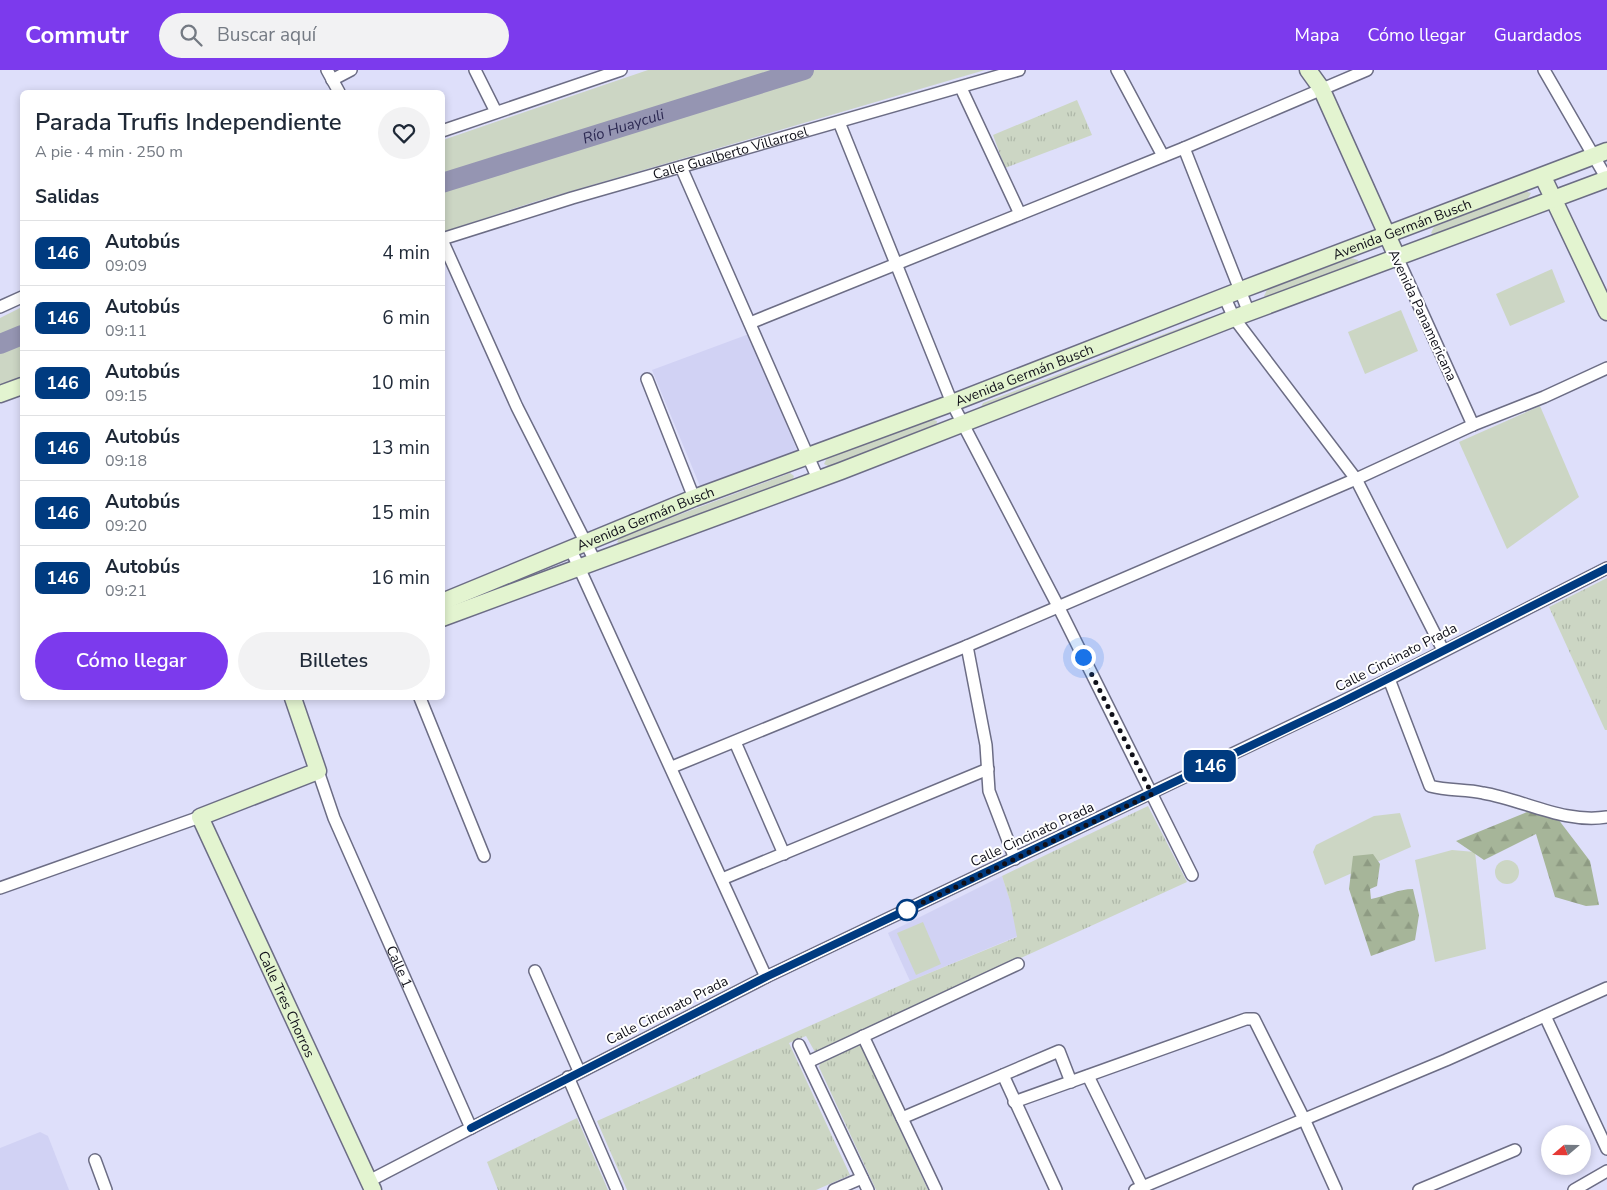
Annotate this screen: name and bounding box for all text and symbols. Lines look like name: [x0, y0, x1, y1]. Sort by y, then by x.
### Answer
search box: [159, 13, 509, 58]
text: Commutr: [25, 19, 129, 51]
icon: search: [177, 21, 205, 49]
text: Buscar aquí: [217, 22, 316, 48]
text: Mapa: [1295, 23, 1340, 47]
text: Cómo llegar: [1368, 23, 1466, 47]
text: Guardados: [1494, 23, 1582, 47]
water label: Río Huayculi: [580, 104, 667, 149]
text: Parada Trufis Independiente: [35, 106, 342, 138]
button: heart: [378, 107, 430, 159]
street label: Calle Gualberto Villarroel: [651, 122, 811, 184]
text: A pie · 4 min · 250 m: [35, 141, 183, 163]
text: Salidas: [35, 184, 99, 210]
street label: Avenida Germán Busch: [1330, 194, 1474, 264]
text: Autobús: [105, 229, 180, 255]
text: 4 min: [382, 240, 430, 266]
text: 146: [46, 241, 79, 265]
street label: Avenida Panamericana: [1384, 246, 1461, 384]
text: 09:09: [105, 255, 147, 277]
text: Autobús: [105, 294, 180, 320]
text: 6 min: [382, 305, 430, 331]
text: 146: [46, 306, 79, 330]
text: 09:11: [105, 320, 147, 342]
street label: Avenida Germán Busch: [952, 340, 1096, 411]
text: Autobús: [105, 359, 180, 385]
text: 10 min: [371, 370, 430, 396]
text: 146: [46, 371, 79, 395]
text: 09:15: [105, 385, 147, 407]
text: Autobús: [105, 424, 180, 450]
text: 13 min: [371, 435, 430, 461]
text: 146: [46, 436, 79, 460]
text: 09:18: [105, 450, 147, 472]
street label: Avenida Germán Busch: [574, 482, 717, 555]
text: Autobús: [105, 489, 180, 515]
text: 15 min: [371, 500, 430, 526]
text: 146: [46, 501, 79, 525]
text: 09:20: [105, 515, 147, 537]
text: Autobús: [105, 554, 180, 580]
text: 16 min: [371, 565, 430, 591]
text: 146: [46, 566, 79, 590]
text: 09:21: [105, 580, 147, 602]
street label: Calle Cincinato Prada: [1332, 618, 1460, 696]
button: Cómo llegar: [35, 632, 228, 690]
button: Billetes: [238, 632, 430, 690]
your location: [1071, 645, 1096, 670]
line badge: 146: [1181, 750, 1239, 782]
text: 146: [1194, 754, 1226, 778]
street label: Calle Cincinato Prada: [967, 797, 1097, 871]
unlabelled marker: [896, 899, 918, 921]
street label: Calle 1: [382, 943, 417, 991]
street label: Calle Tres Chorros: [253, 948, 319, 1061]
street label: Calle Cincinato Prada: [603, 971, 731, 1049]
north arrow: [1541, 1125, 1591, 1175]
map controls: [1541, 1125, 1591, 1175]

